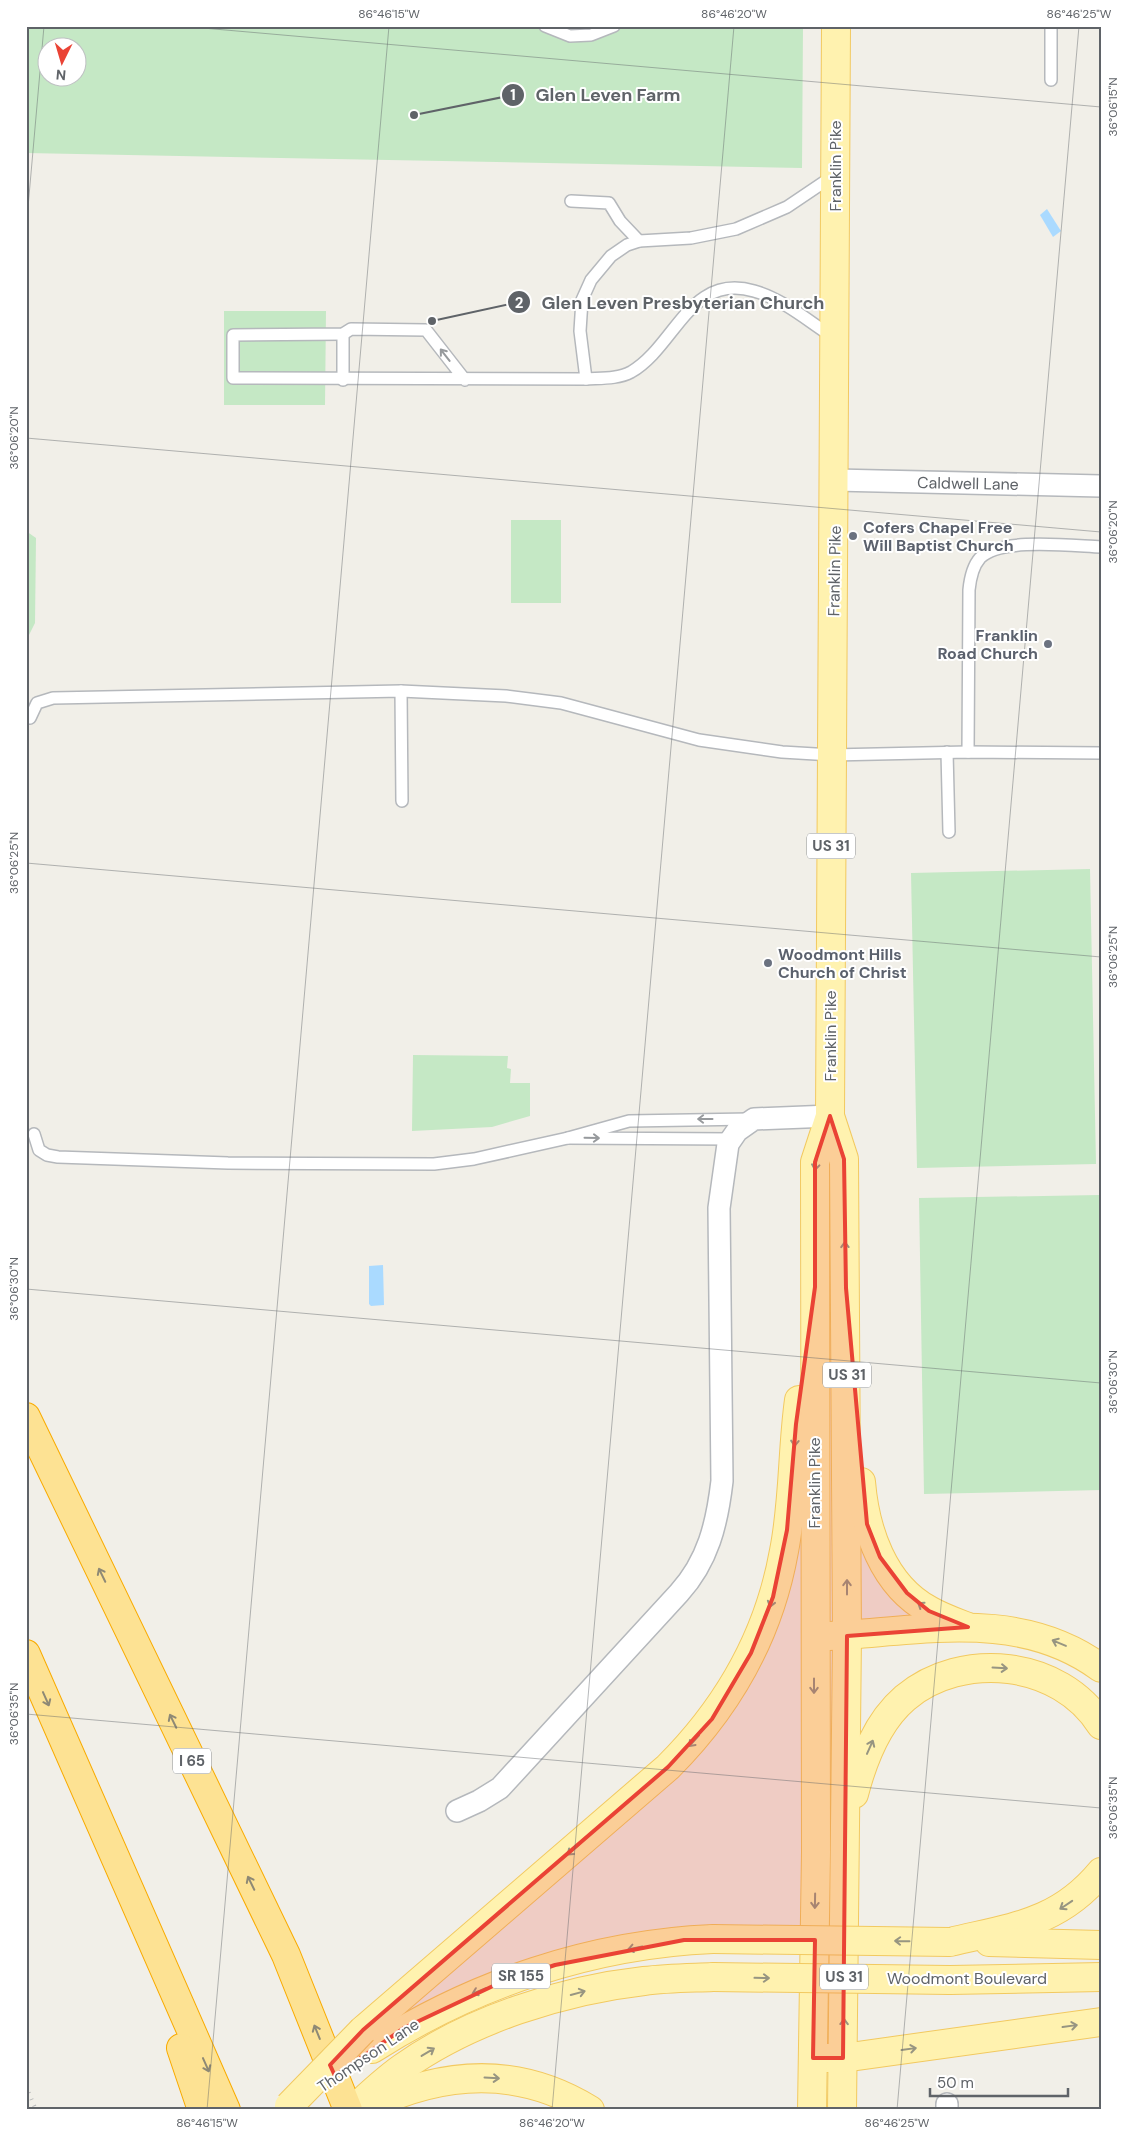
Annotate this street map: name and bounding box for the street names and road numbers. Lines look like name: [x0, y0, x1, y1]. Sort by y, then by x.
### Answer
street label: Franklin Pike: [825, 121, 846, 211]
street label: Caldwell Lane: [917, 472, 1019, 495]
street label: Franklin Pike: [823, 525, 846, 617]
road number: US 31: [807, 834, 855, 858]
street label: Franklin Pike: [820, 991, 841, 1081]
road number: US 31: [823, 1362, 871, 1388]
street label: Franklin Pike: [804, 1438, 825, 1528]
road number: I 65: [173, 1748, 211, 1774]
road number: SR 155: [492, 1964, 550, 1988]
road number: US 31: [820, 1964, 868, 1990]
street label: Woodmont Boulevard: [887, 1968, 1047, 1989]
street label: Thompson Lane: [313, 2014, 423, 2097]

